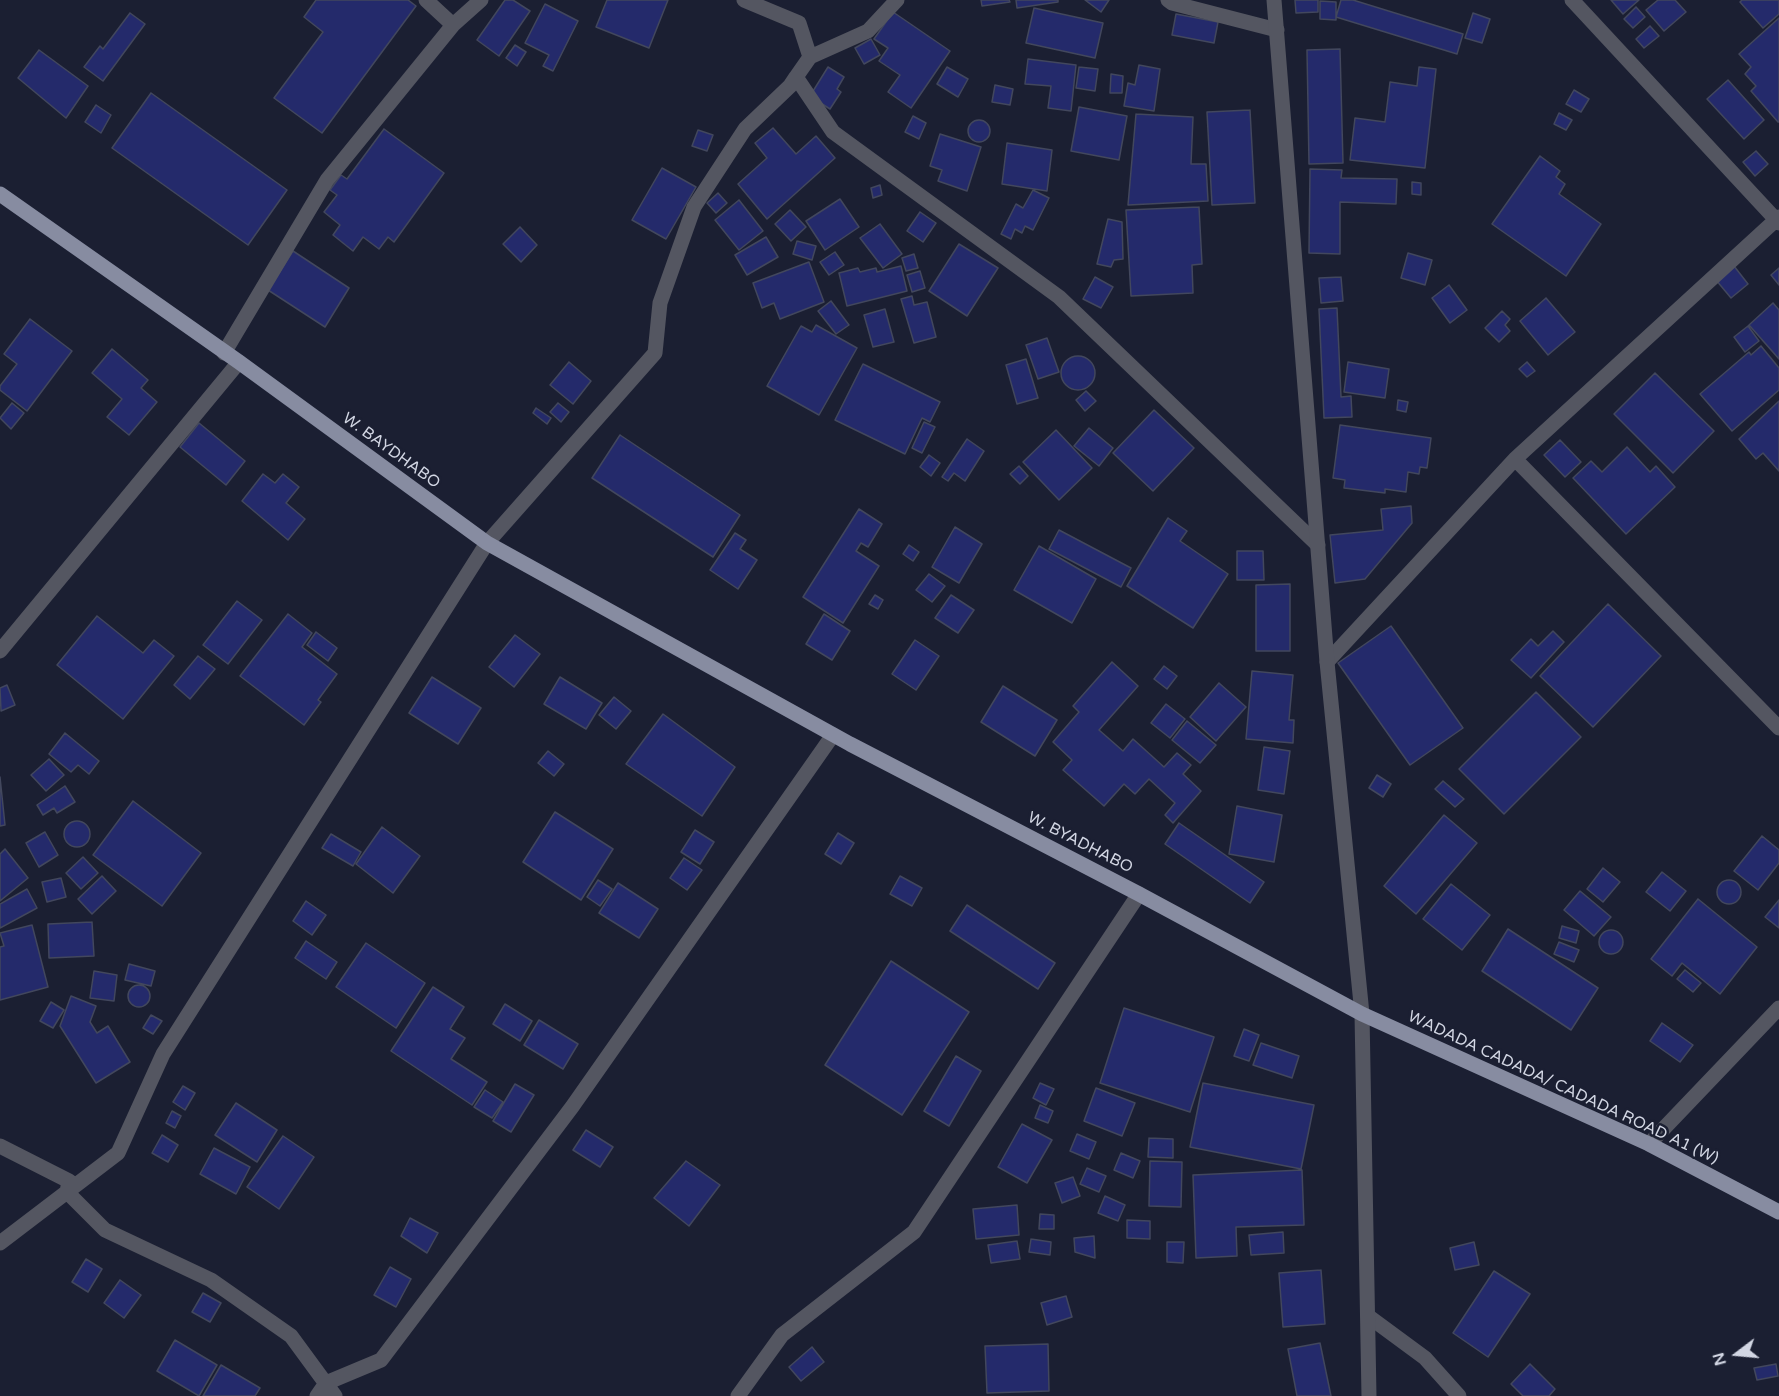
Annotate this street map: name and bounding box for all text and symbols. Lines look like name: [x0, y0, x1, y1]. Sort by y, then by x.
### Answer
street label: W. BAYDHABO: [338, 409, 444, 493]
street label: W. BYADHABO: [1024, 808, 1136, 878]
street label: WADADA CADADA/ CADADA ROAD A1 (W): [1405, 1007, 1721, 1169]
north arrow: [1707, 1324, 1767, 1384]
text: N: [1708, 1350, 1731, 1368]

